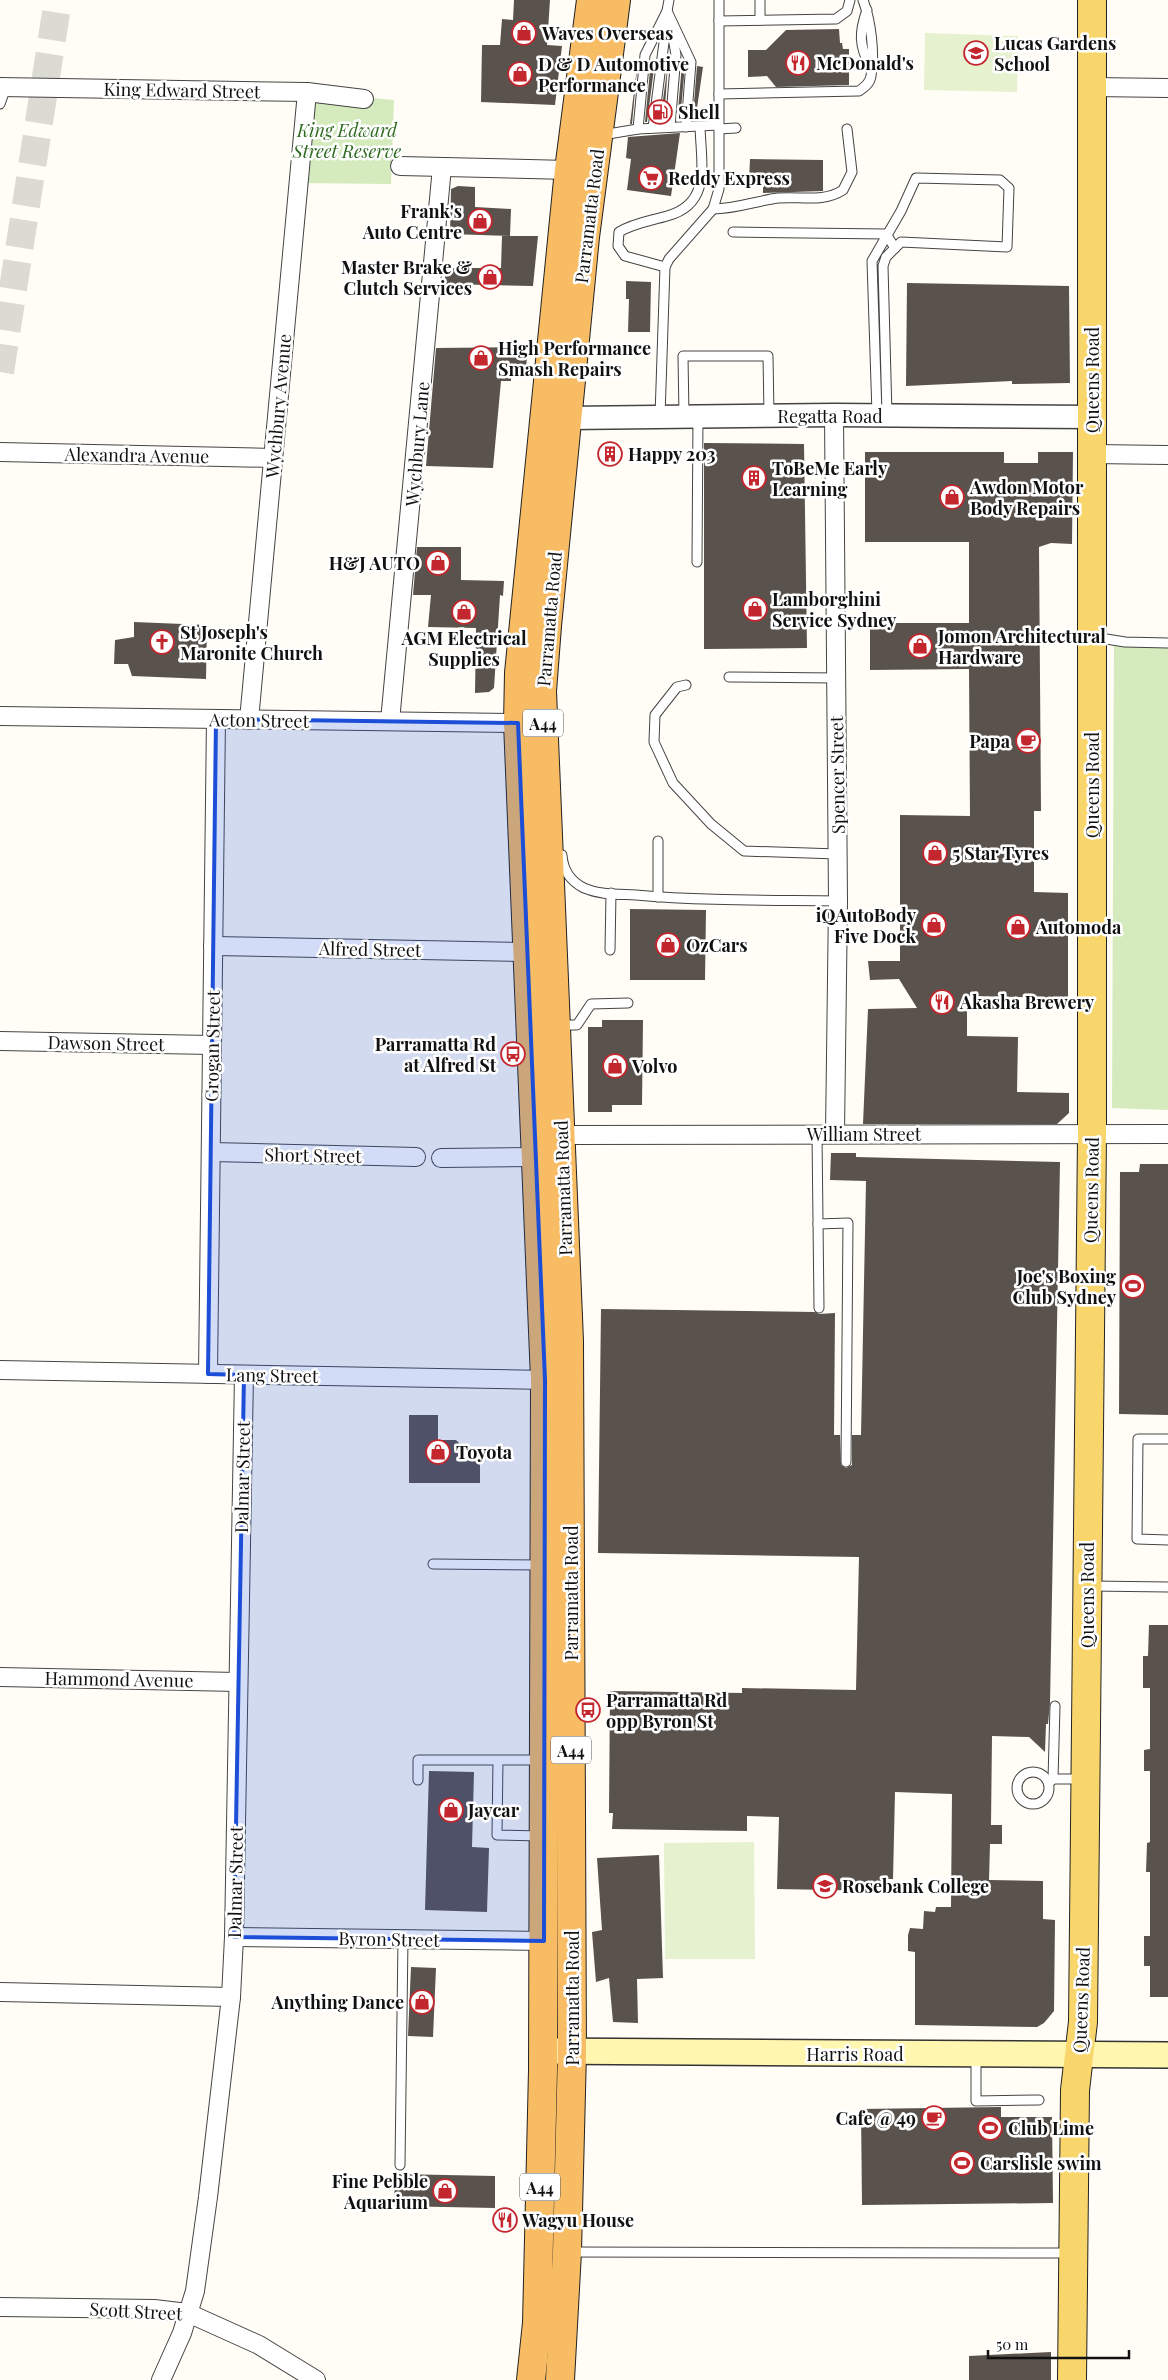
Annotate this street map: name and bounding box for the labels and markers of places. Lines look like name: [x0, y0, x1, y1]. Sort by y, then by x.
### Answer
shop icon: Waves Overseas: [511, 20, 537, 46]
place label: Waves Overseas: [541, 21, 673, 45]
place label: Lucas Gardens School: [994, 31, 1116, 76]
school or university icon: Lucas Gardens School: [963, 40, 989, 66]
restaurant icon: McDonald's: [785, 50, 811, 76]
place label: McDonald's: [816, 51, 914, 75]
place label: D & D Automotive Performance: [538, 52, 689, 97]
shop icon: D & D Automotive Performance: [507, 61, 533, 87]
fuel station icon: Shell: [647, 99, 673, 125]
place label: Shell: [678, 100, 720, 124]
supermarket icon: Reddy Express: [638, 165, 664, 191]
place label: Reddy Express: [668, 166, 790, 190]
place label: Frank's Auto Centre: [362, 199, 462, 244]
shop icon: Frank's Auto Centre: [467, 208, 493, 234]
place label: Master Brake & Clutch Services: [341, 255, 472, 300]
shop icon: Master Brake & Clutch Services: [477, 264, 503, 290]
place label: High Performance Smash Repairs: [498, 336, 651, 381]
shop icon: High Performance Smash Repairs: [468, 345, 494, 371]
building icon: Happy 203: [597, 441, 623, 467]
place label: Happy 203: [628, 442, 716, 466]
place label: ToBeMe Early Learning: [772, 456, 888, 501]
building icon: ToBeMe Early Learning: [741, 465, 767, 491]
place label: Awdon Motor Body Repairs: [969, 475, 1084, 520]
shop icon: Awdon Motor Body Repairs: [939, 484, 965, 510]
shop icon: H&J AUTO: [425, 550, 451, 576]
place label: H&J AUTO: [329, 551, 420, 575]
place label: Lamborghini Service Sydney: [772, 587, 897, 632]
shop icon: Lamborghini Service Sydney: [742, 596, 768, 622]
shop icon: AGM Electrical Supplies: [451, 599, 477, 625]
place label: St Joseph's Maronite Church: [180, 620, 323, 665]
place label: Jomon Architectural Hardware: [937, 624, 1106, 669]
place label: AGM Electrical Supplies: [400, 626, 527, 671]
church icon: St Joseph's Maronite Church: [149, 629, 175, 655]
shop icon: Jomon Architectural Hardware: [907, 633, 933, 659]
cafe icon: Papa: [1015, 728, 1041, 754]
place label: Papa: [969, 729, 1011, 753]
shop icon: 5 Star Tyres: [922, 840, 948, 866]
place label: 5 Star Tyres: [952, 841, 1049, 865]
place label: iQAutoBody Five Dock: [816, 903, 917, 948]
shop icon: iQAutoBody Five Dock: [921, 912, 947, 938]
shop icon: Automoda: [1005, 914, 1031, 940]
place label: Automoda: [1035, 915, 1122, 939]
shop icon: OzCars: [655, 932, 681, 958]
place label: OzCars: [686, 933, 747, 957]
restaurant icon: Akasha Brewery: [929, 989, 955, 1015]
place label: Akasha Brewery: [959, 990, 1095, 1014]
place label: Parramatta Rd at Alfred St: [375, 1032, 497, 1077]
bus stop icon: Parramatta Rd at Alfred St: [500, 1041, 526, 1067]
shop icon: Volvo: [602, 1053, 628, 1079]
place label: Volvo: [631, 1054, 677, 1078]
place label: Joe's Boxing Club Sydney: [1013, 1264, 1117, 1309]
sports icon: Joe's Boxing Club Sydney: [1120, 1273, 1146, 1299]
shop icon: Toyota: [425, 1439, 451, 1465]
place label: Toyota: [456, 1440, 513, 1464]
place label: Parramatta Rd opp Byron St: [606, 1688, 727, 1733]
bus stop icon: Parramatta Rd opp Byron St: [575, 1697, 601, 1723]
shop icon: Jaycar: [438, 1797, 464, 1823]
place label: Jaycar: [467, 1798, 520, 1822]
school or university icon: Rosebank College: [812, 1873, 838, 1899]
place label: Rosebank College: [842, 1874, 989, 1898]
shop icon: Anything Dance: [409, 1989, 435, 2015]
place label: Anything Dance: [271, 1990, 404, 2014]
cafe icon: Cafe @ 49: [921, 2105, 947, 2131]
place label: Cafe @ 49: [836, 2106, 916, 2130]
sports icon: Club Lime: [977, 2115, 1003, 2141]
place label: Club Lime: [1008, 2116, 1094, 2140]
sports icon: Carslisle swim: [949, 2150, 975, 2176]
place label: Carslisle swim: [980, 2151, 1102, 2175]
place label: Fine Pebble Aquarium: [332, 2169, 429, 2214]
shop icon: Fine Pebble Aquarium: [432, 2178, 458, 2204]
restaurant icon: Wagyu House: [492, 2207, 518, 2233]
place label: Wagyu House: [521, 2208, 634, 2232]

